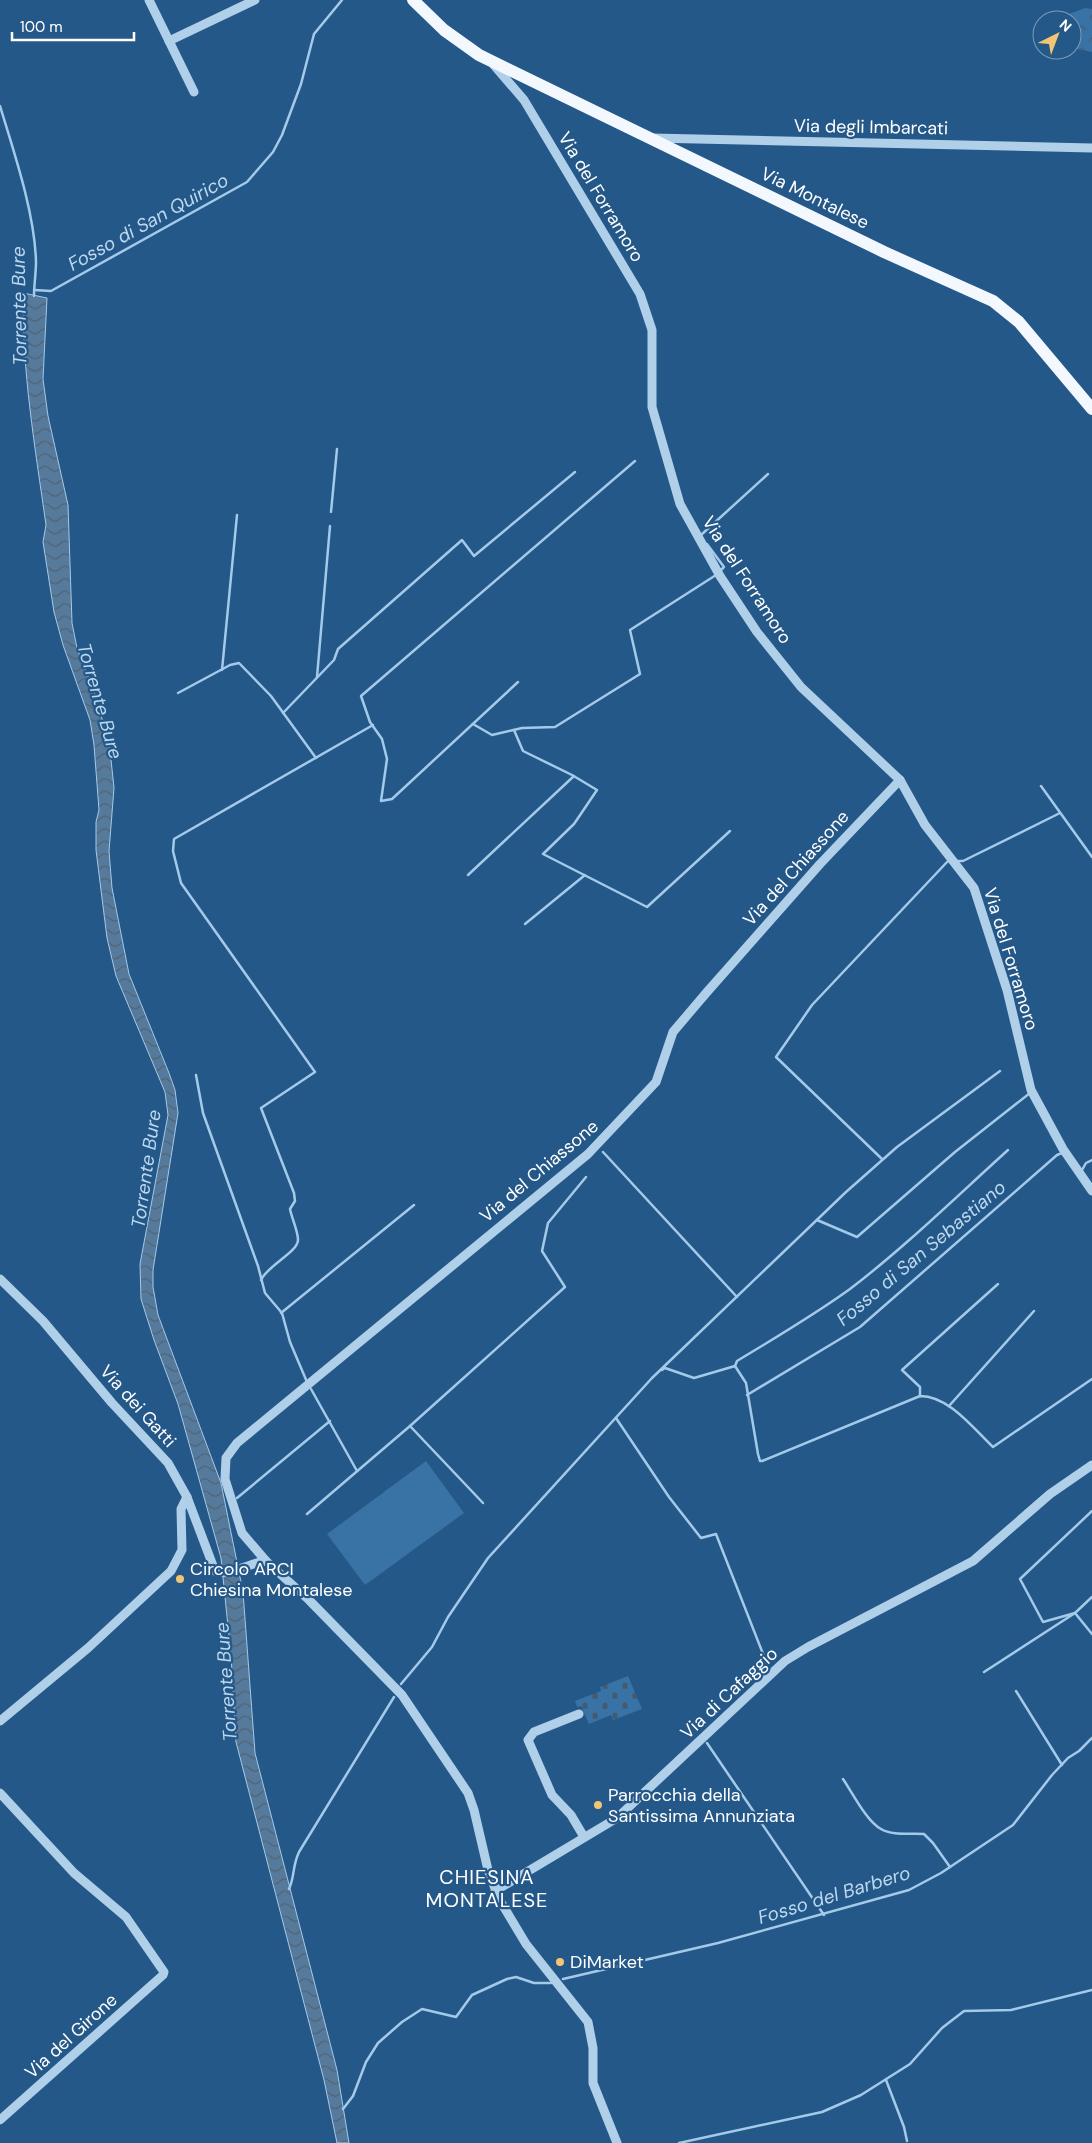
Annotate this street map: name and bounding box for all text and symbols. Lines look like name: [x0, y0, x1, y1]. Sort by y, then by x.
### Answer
scale bar: [12, 10, 135, 42]
north arrow: [1032, 10, 1082, 60]
text: N: [1056, 15, 1076, 35]
text: 100 m: [20, 17, 63, 37]
street label: Via degli Imbarcati: [794, 114, 948, 140]
street label: Via del Forramoro: [553, 127, 649, 267]
street label: Via Montalese: [757, 161, 873, 235]
water label: Fosso di San Quirico: [63, 167, 233, 277]
water label: Torrente Bure: [5, 246, 33, 366]
street label: Via del Forramoro: [697, 511, 797, 649]
water label: Torrente Bure: [72, 640, 129, 762]
street label: Via del Chiassone: [738, 805, 854, 931]
street label: Via del Forramoro: [978, 885, 1044, 1033]
water label: Torrente Bure: [125, 1108, 167, 1230]
street label: Via del Chiassone: [475, 1114, 603, 1228]
water label: Fosso di San Sebastiano: [831, 1175, 1011, 1331]
street label: Via dei Gatti: [95, 1360, 181, 1452]
place label: Circolo ARCI Chiesina Montalese: [190, 1557, 353, 1602]
marker: Circolo ARCI Chiesina Montalese: [174, 1573, 186, 1585]
water label: Torrente Bure: [209, 1621, 243, 1742]
street label: Via di Cafaggio: [675, 1642, 783, 1744]
place label: Parrocchia della Santissima Annunziata: [608, 1783, 795, 1828]
marker: Parrocchia della Santissima Annunziata: [592, 1799, 604, 1811]
water label: Fosso del Barbero: [755, 1860, 913, 1930]
district label: CHIESINA MONTALESE: [426, 1864, 548, 1913]
place label: DiMarket: [570, 1950, 644, 1974]
marker: DiMarket: [554, 1956, 566, 1968]
street label: Via del Girone: [20, 1988, 122, 2084]

